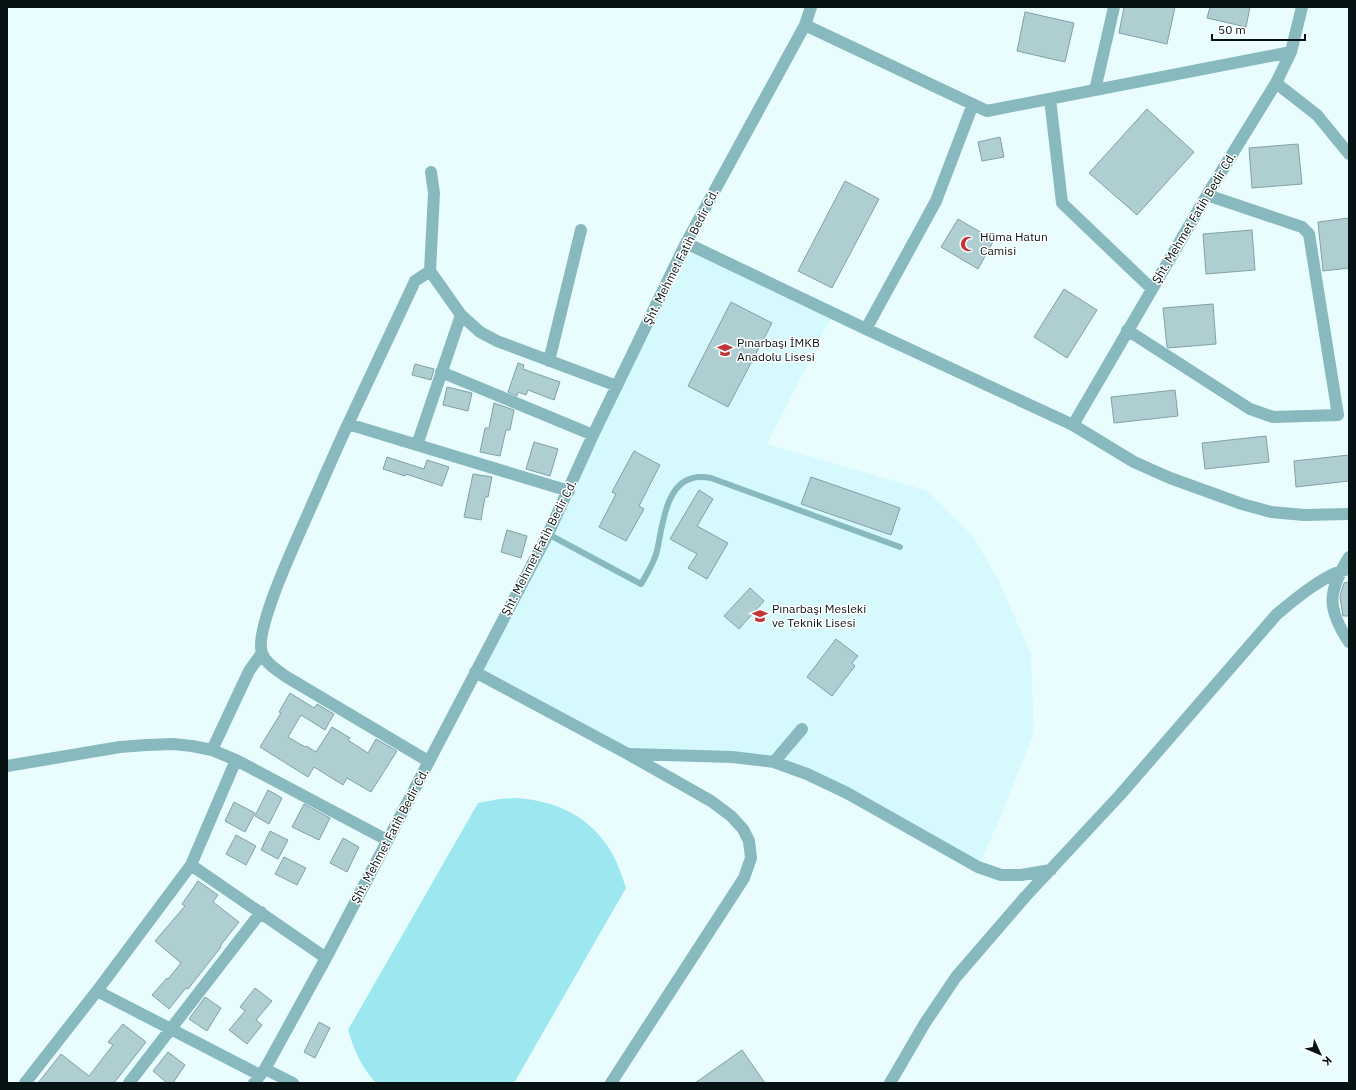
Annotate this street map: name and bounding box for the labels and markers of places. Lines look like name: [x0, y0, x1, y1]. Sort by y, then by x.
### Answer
place label: Hüma Hatun Camisi: [980, 229, 1048, 258]
mosque icon: Hüma Hatun Camisi: [959, 235, 977, 253]
place label: Pınarbaşı İMKB Anadolu Lisesi: [737, 335, 820, 364]
school or university icon: Pınarbaşı İMKB Anadolu Lisesi: [716, 341, 734, 359]
place label: Pınarbaşı Mesleki ve Teknik Lisesi: [772, 601, 866, 630]
school or university icon: Pınarbaşı Mesleki ve Teknik Lisesi: [751, 607, 769, 625]

